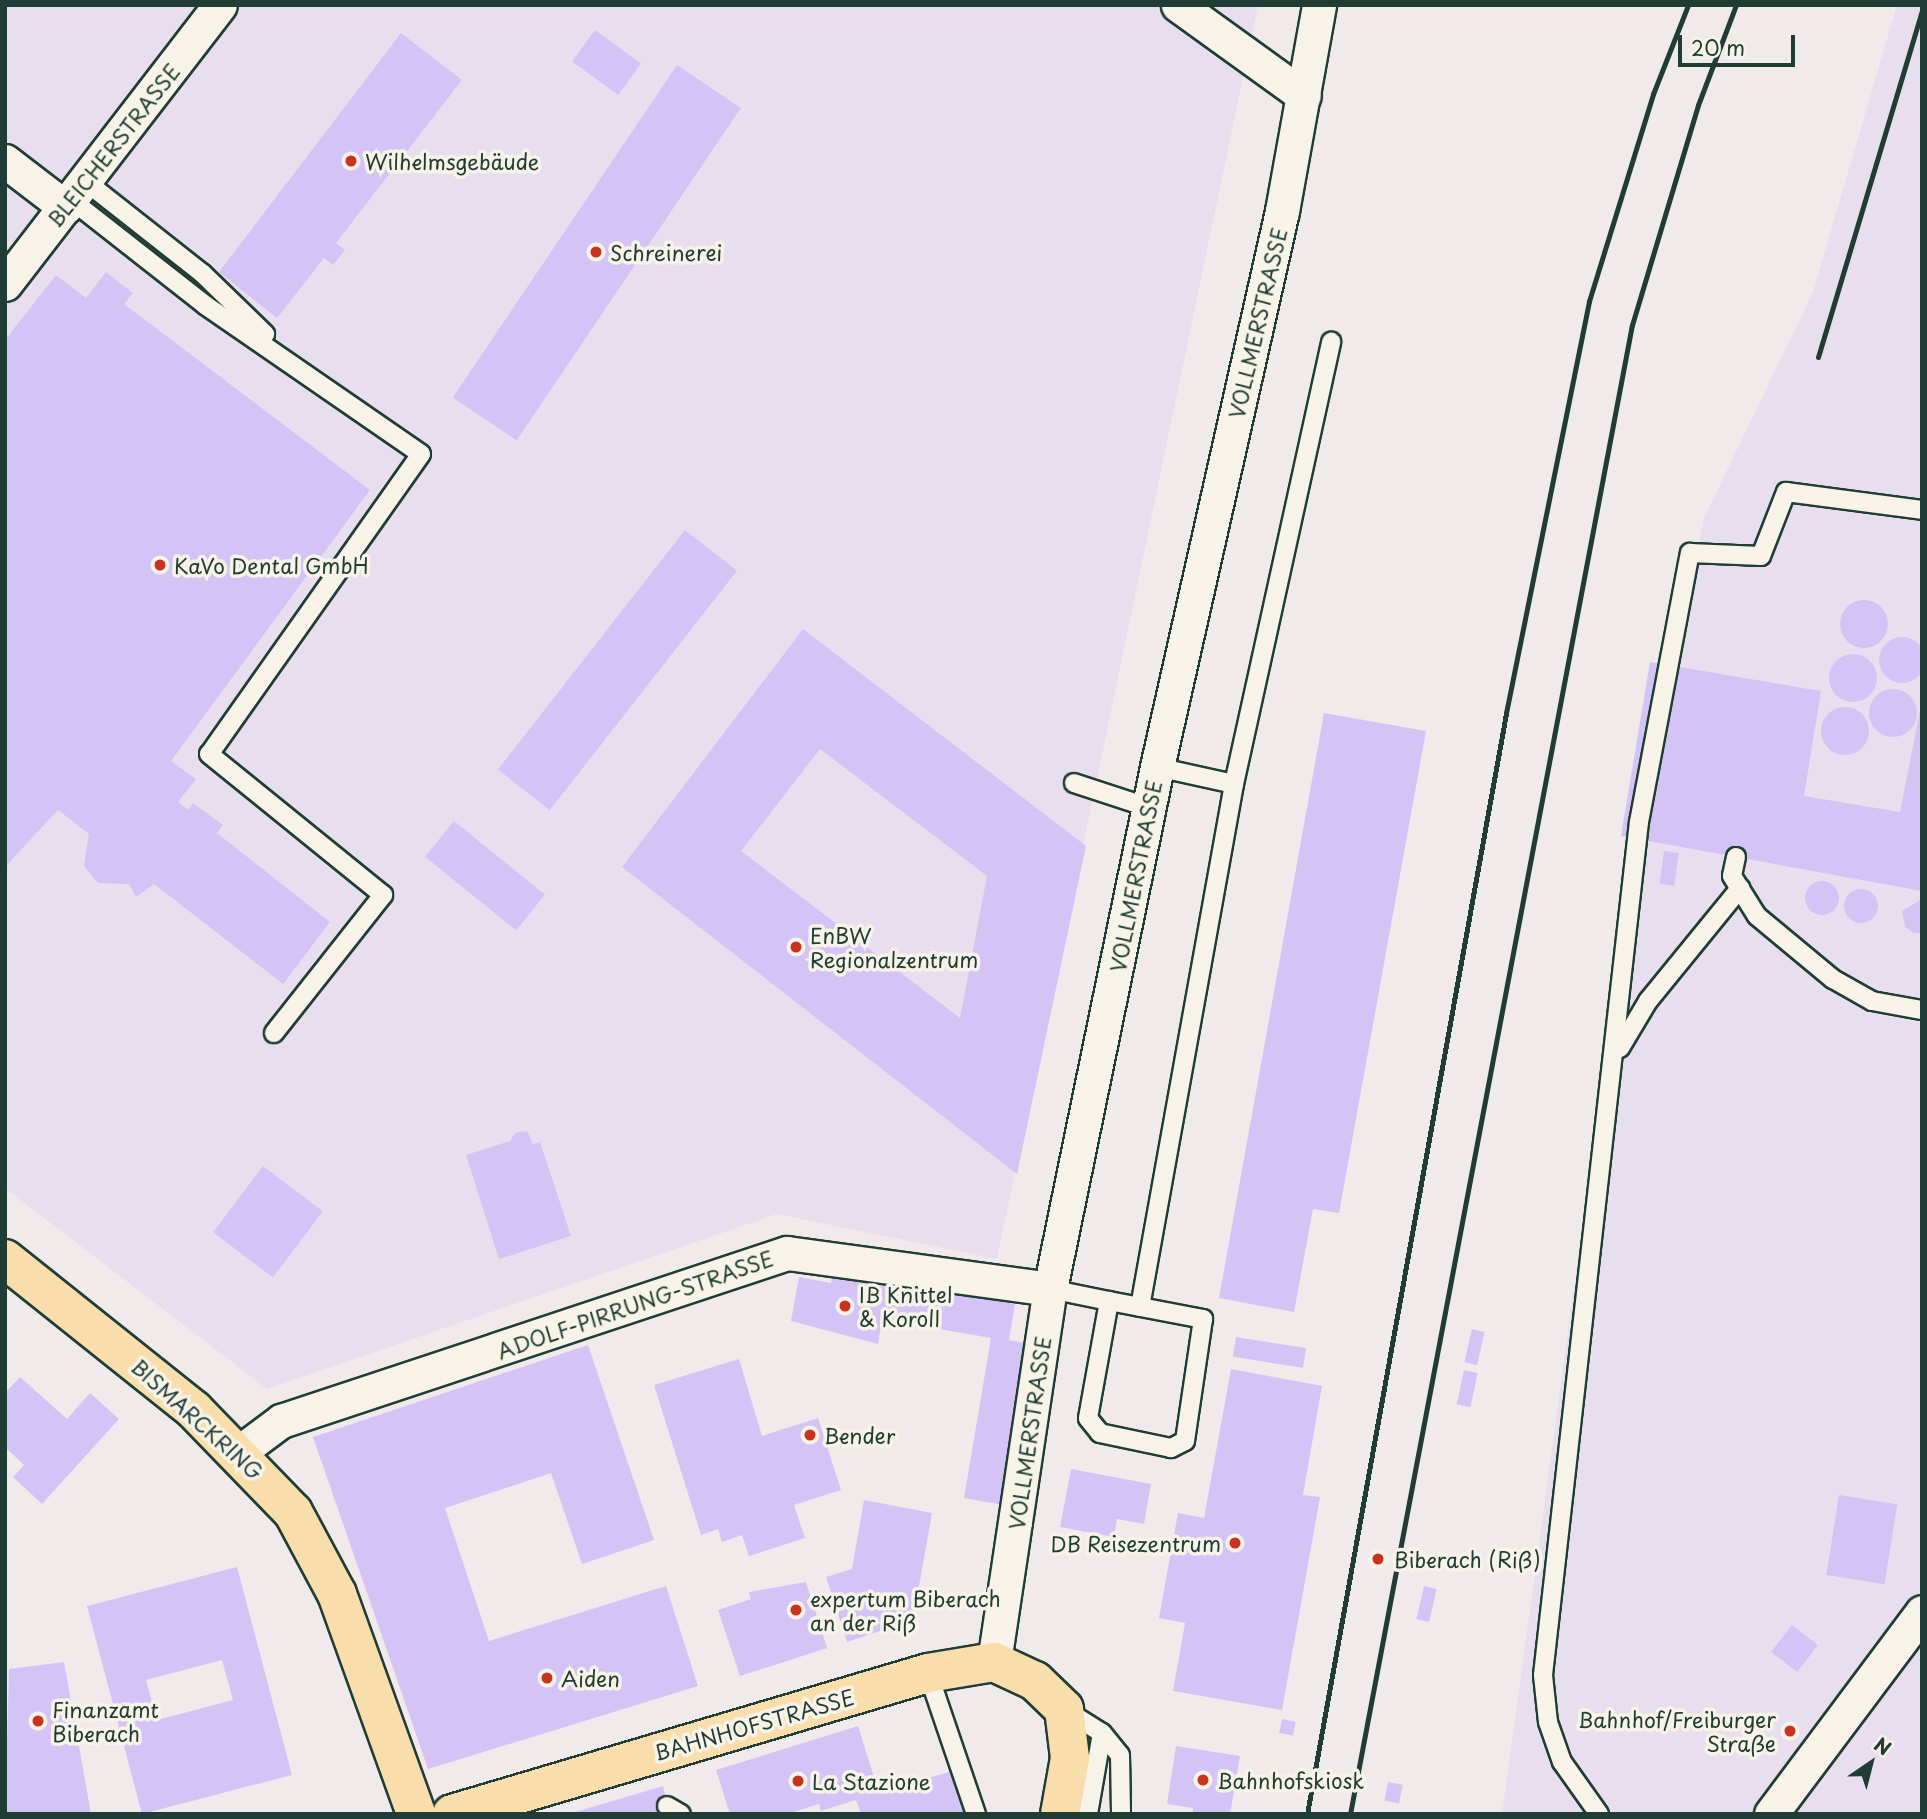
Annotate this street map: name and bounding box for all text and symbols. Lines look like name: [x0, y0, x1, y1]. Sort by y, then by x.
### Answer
scale bar: [1682, 21, 1799, 65]
text: 20 m: [1691, 31, 1745, 63]
street label: BLEICHERSTRASSE: [41, 58, 185, 232]
place label: Wilhelmsgebäude: [365, 148, 539, 174]
marker: Wilhelmsgebäude: [343, 153, 359, 169]
street label: VOLLMERSTRASSE: [1223, 225, 1291, 421]
place label: Schreinerei: [610, 239, 722, 265]
marker: Schreinerei: [588, 244, 604, 260]
place label: KaVo Dental GmbH: [174, 552, 370, 578]
marker: KaVo Dental GmbH: [152, 557, 168, 573]
street label: VOLLMERSTRASSE: [1104, 778, 1166, 974]
place label: EnBW Regionalzentrum: [810, 922, 978, 972]
marker: EnBW Regionalzentrum: [788, 939, 804, 955]
street label: ADOLF-PIRRUNG-STRASSE: [493, 1245, 777, 1363]
place label: IB Knittel & Koroll: [859, 1281, 952, 1331]
marker: IB Knittel & Koroll: [837, 1298, 853, 1314]
street label: VOLLMERSTRASSE: [1003, 1335, 1055, 1531]
street label: BISMARCKRING: [127, 1353, 269, 1485]
place label: Bender: [824, 1422, 895, 1448]
marker: Bender: [802, 1427, 818, 1443]
place label: DB Reisezentrum: [1049, 1530, 1221, 1556]
marker: DB Reisezentrum: [1227, 1535, 1243, 1551]
place label: Biberach (Riß): [1394, 1546, 1541, 1572]
marker: Biberach (Riß): [1368, 1549, 1388, 1569]
place label: expertum Biberach an der Riß: [810, 1585, 1001, 1635]
marker: expertum Biberach an der Riß: [788, 1602, 804, 1618]
place label: Aiden: [561, 1665, 620, 1691]
marker: Aiden: [539, 1670, 555, 1686]
street label: BAHNHOFSTRASSE: [651, 1683, 857, 1765]
place label: Finanzamt Biberach: [52, 1696, 159, 1746]
place label: Bahnhof/Freiburger Straße: [1578, 1706, 1776, 1756]
marker: Finanzamt Biberach: [30, 1713, 46, 1729]
marker: Bahnhof/Freiburger Straße: [1782, 1723, 1798, 1739]
north arrow: [1836, 1728, 1906, 1798]
text: N: [1869, 1730, 1897, 1762]
place label: Bahnhofskiosk: [1217, 1767, 1364, 1793]
place label: La Stazione: [812, 1768, 931, 1794]
marker: Bahnhofskiosk: [1195, 1772, 1211, 1788]
marker: La Stazione: [790, 1773, 806, 1789]

